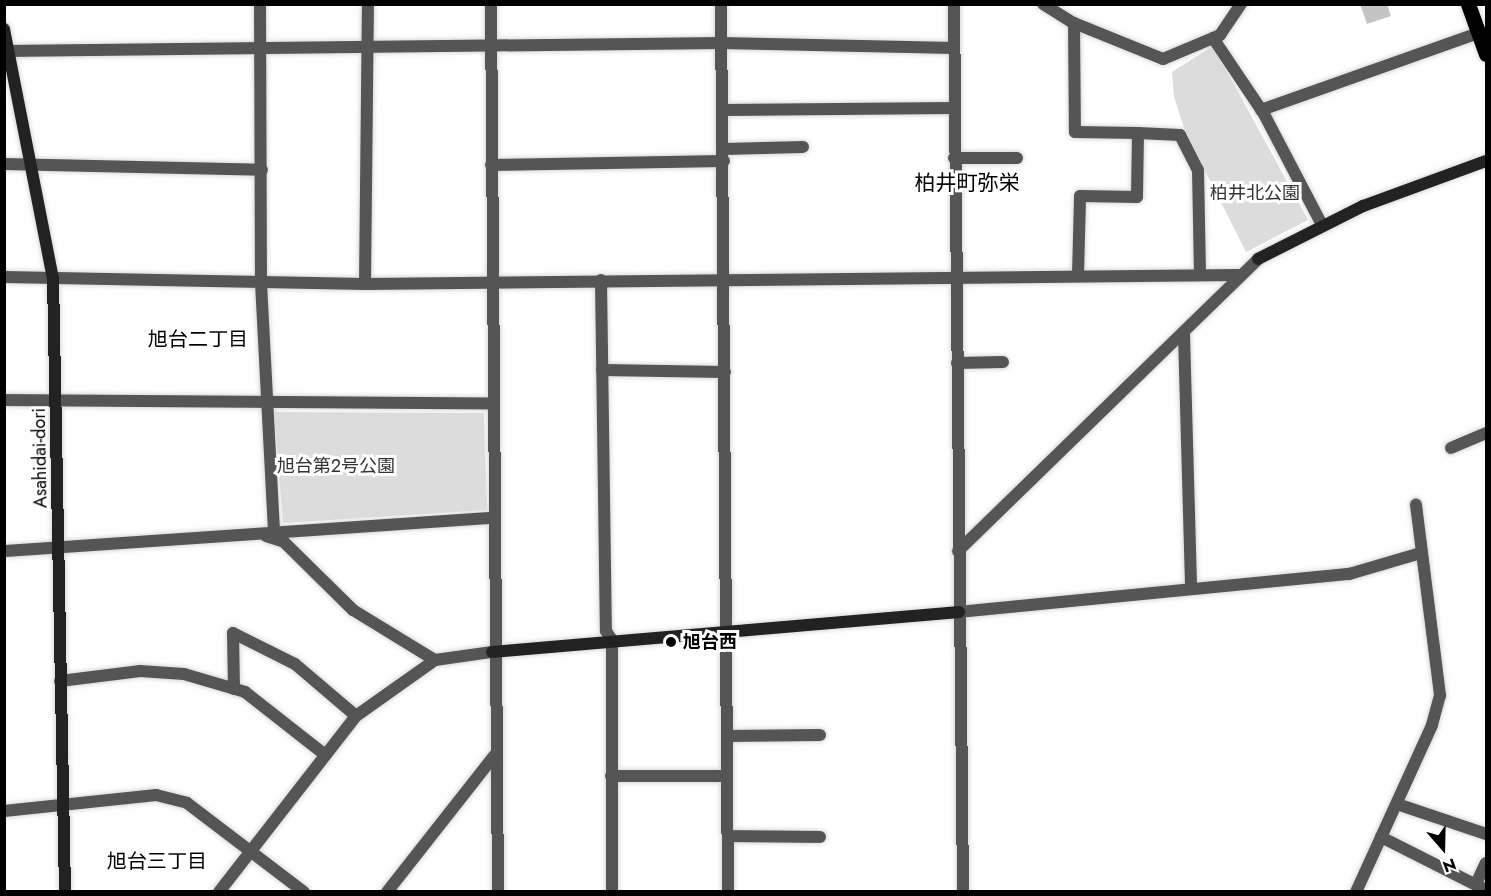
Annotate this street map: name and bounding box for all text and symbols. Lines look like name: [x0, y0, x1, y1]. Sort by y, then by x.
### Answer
district label: 柏井町弥栄: [915, 170, 1019, 196]
park label: 柏井北公園: [1210, 182, 1300, 204]
district label: 旭台二丁目: [148, 327, 248, 351]
street label: Asahidai-dori: [28, 408, 52, 508]
park label: 旭台第2号公園: [277, 455, 395, 477]
place label: 旭台西: [683, 631, 737, 653]
marker: 旭台西: [664, 635, 678, 649]
north arrow: [1413, 818, 1473, 878]
district label: 旭台三丁目: [107, 849, 207, 873]
text: N: [1439, 852, 1459, 878]

